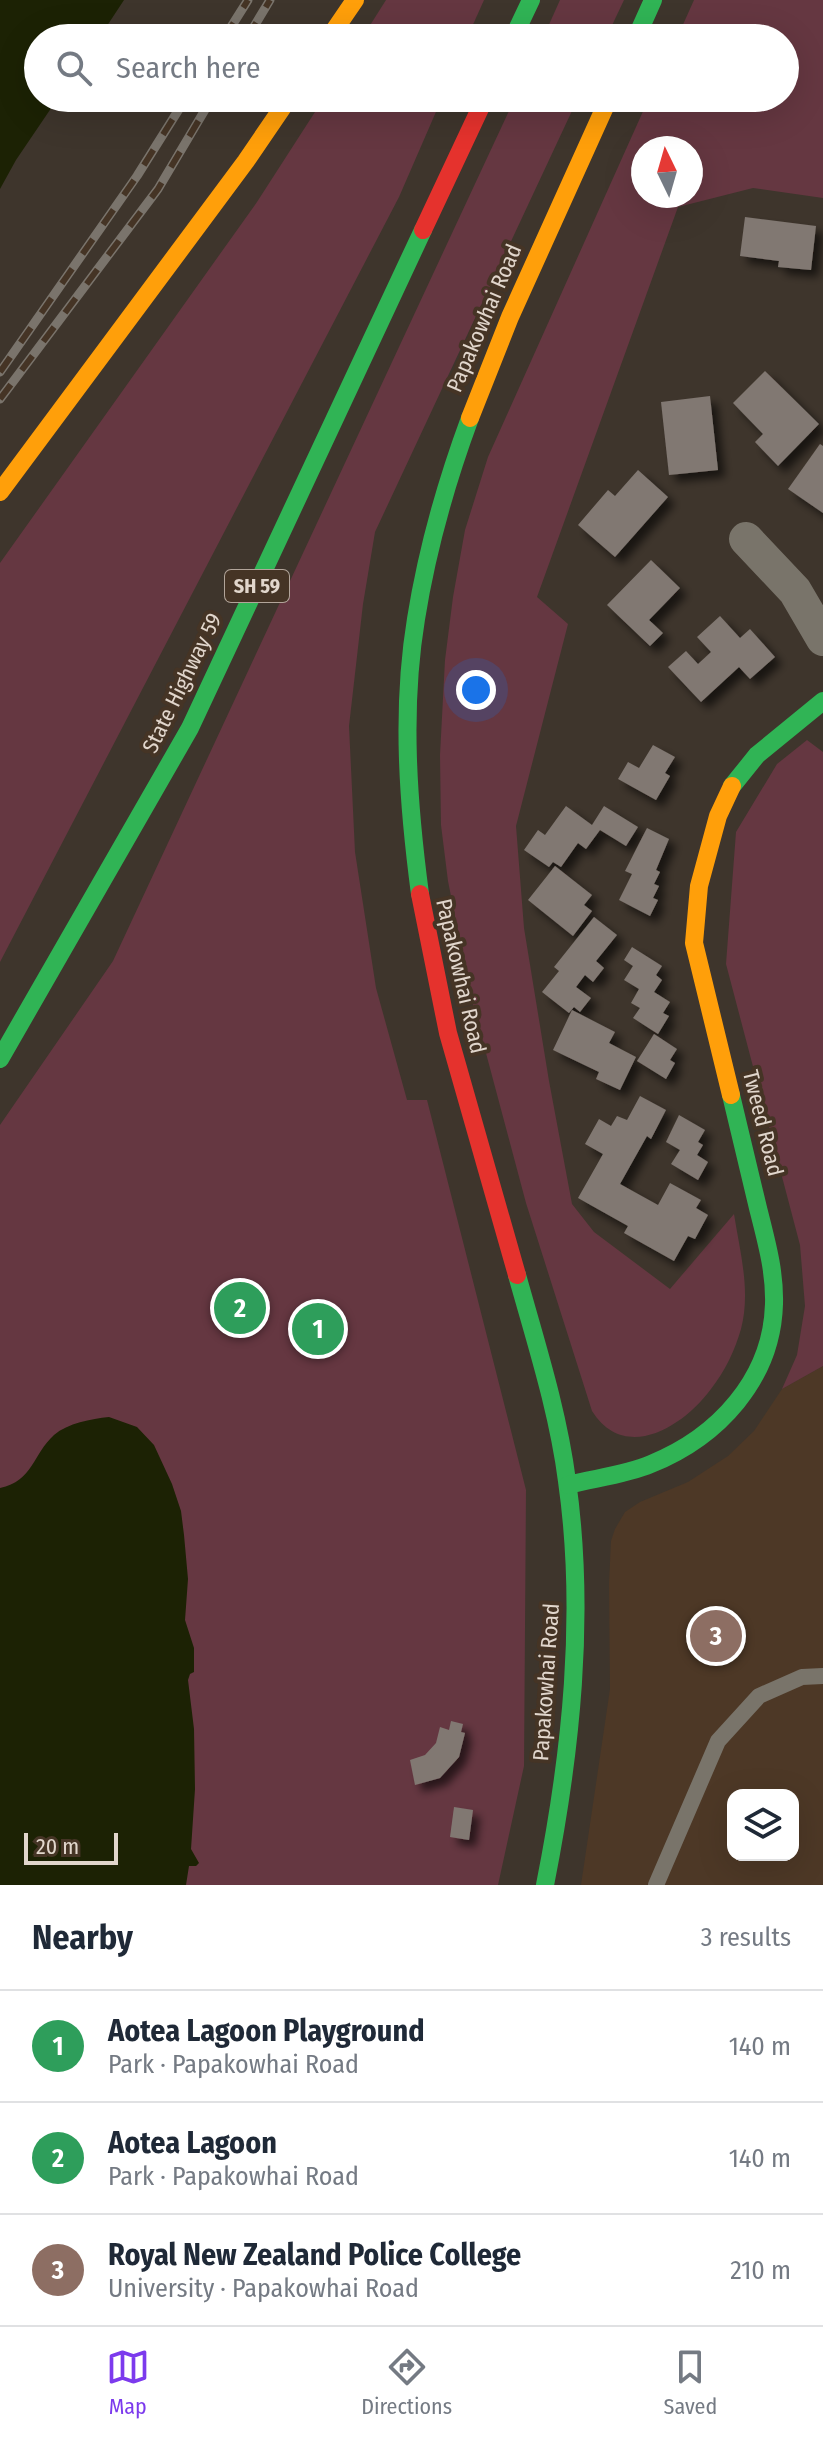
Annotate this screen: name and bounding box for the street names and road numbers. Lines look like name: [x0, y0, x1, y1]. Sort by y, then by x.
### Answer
street label: Papakowhai Road: [441, 240, 527, 396]
road number: SH 59: [225, 570, 289, 602]
street label: State Highway 59: [136, 609, 228, 757]
street label: Papakowhai Road: [430, 896, 492, 1056]
street label: Tweed Road: [737, 1067, 789, 1179]
street label: Papakowhai Road: [527, 1602, 565, 1762]

